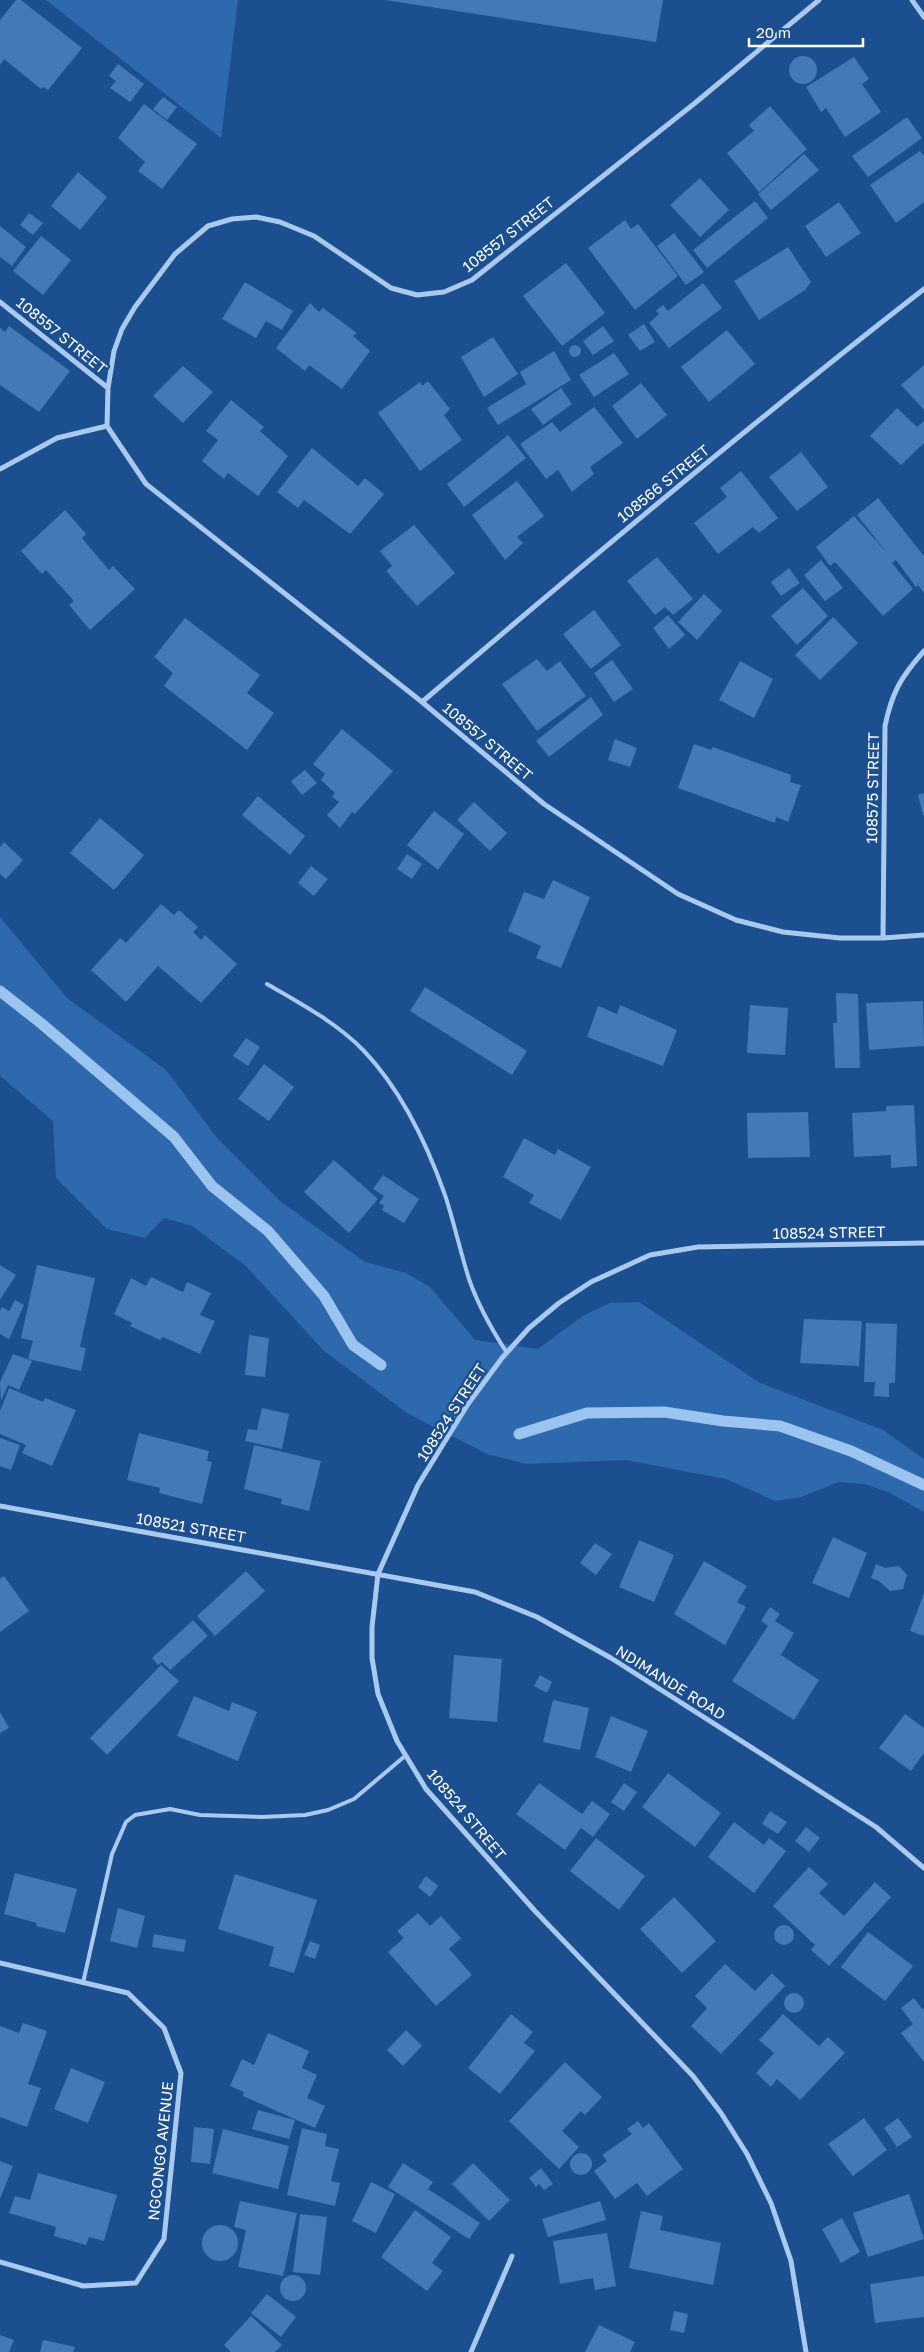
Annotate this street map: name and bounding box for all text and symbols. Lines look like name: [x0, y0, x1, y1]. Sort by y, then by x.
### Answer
scale bar: [749, 15, 863, 47]
text: 20 m: [756, 23, 791, 41]
street label: 108557 STREET: [459, 193, 557, 275]
street label: 108557 STREET: [13, 293, 111, 377]
street label: 108566 STREET: [613, 440, 713, 526]
street label: 108557 STREET: [439, 698, 537, 784]
street label: 108575 STREET: [862, 732, 882, 844]
street label: 108524 STREET: [772, 1222, 886, 1242]
street label: 108524 STREET: [413, 1360, 489, 1464]
street label: 108521 STREET: [135, 1509, 247, 1545]
street label: NDIMANDE ROAD: [613, 1641, 729, 1723]
street label: 108524 STREET: [424, 1765, 510, 1863]
street label: NGCONGO AVENUE: [144, 2081, 176, 2221]

